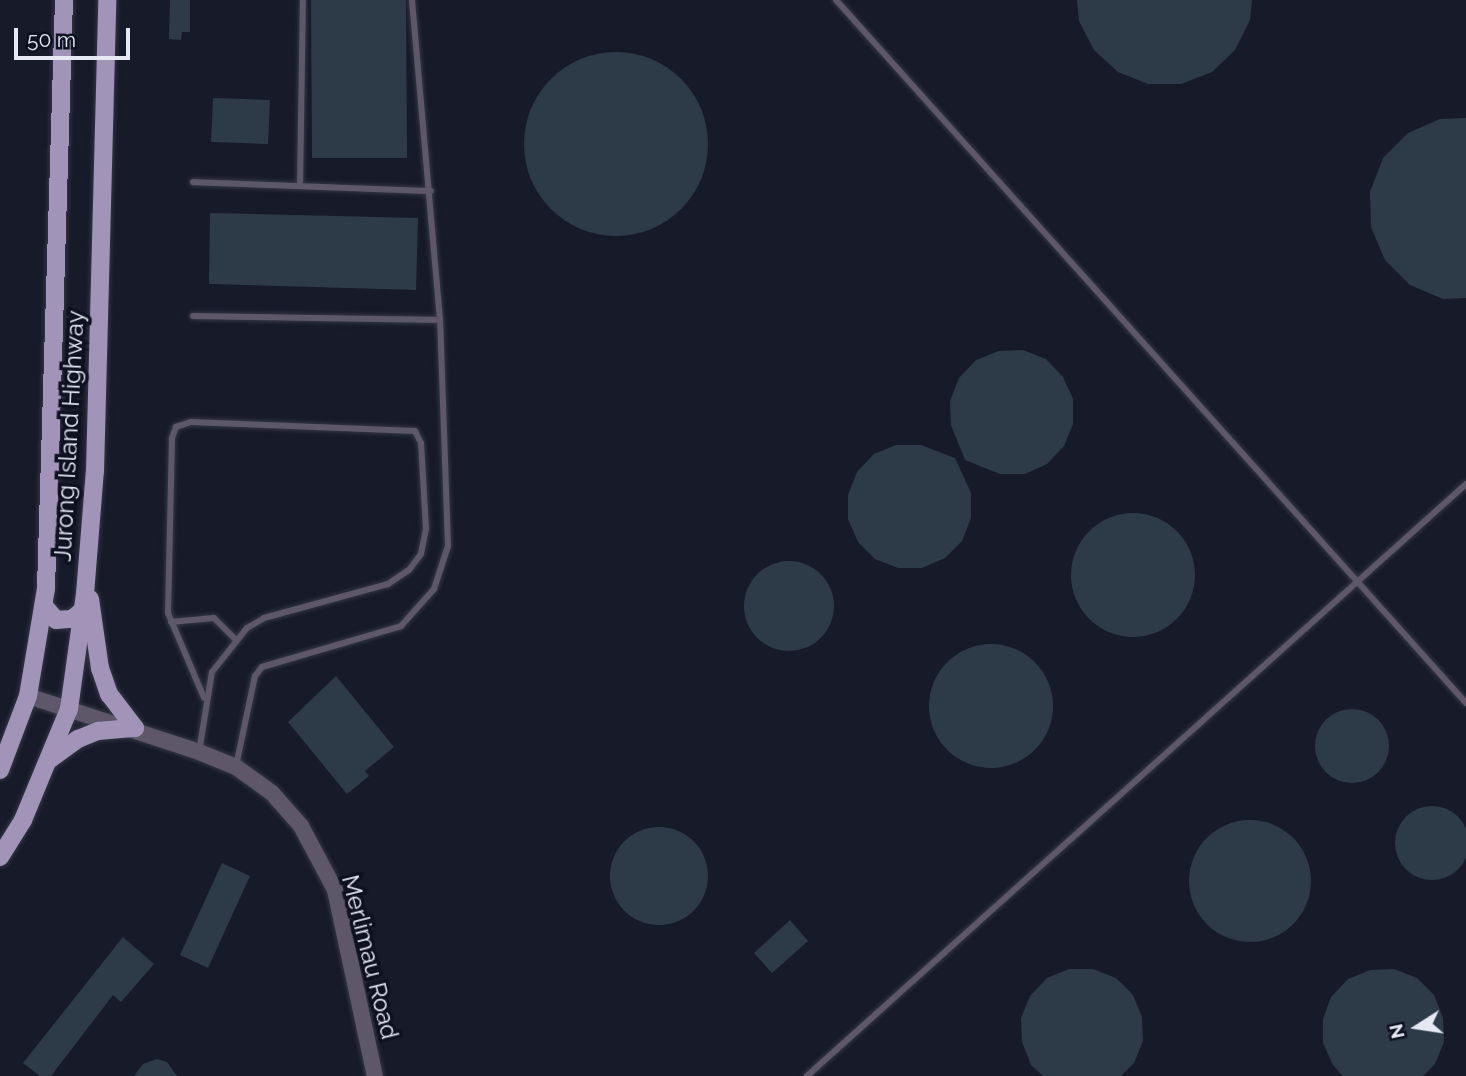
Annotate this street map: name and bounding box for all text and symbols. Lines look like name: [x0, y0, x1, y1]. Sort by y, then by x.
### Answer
scale bar: [18, 14, 133, 58]
text: 50 m: [27, 27, 76, 52]
street label: Jurong Island Highway: [48, 310, 90, 562]
street label: Merlimau Road: [336, 872, 404, 1042]
north arrow: [1382, 992, 1452, 1062]
text: N: [1384, 1022, 1409, 1041]

